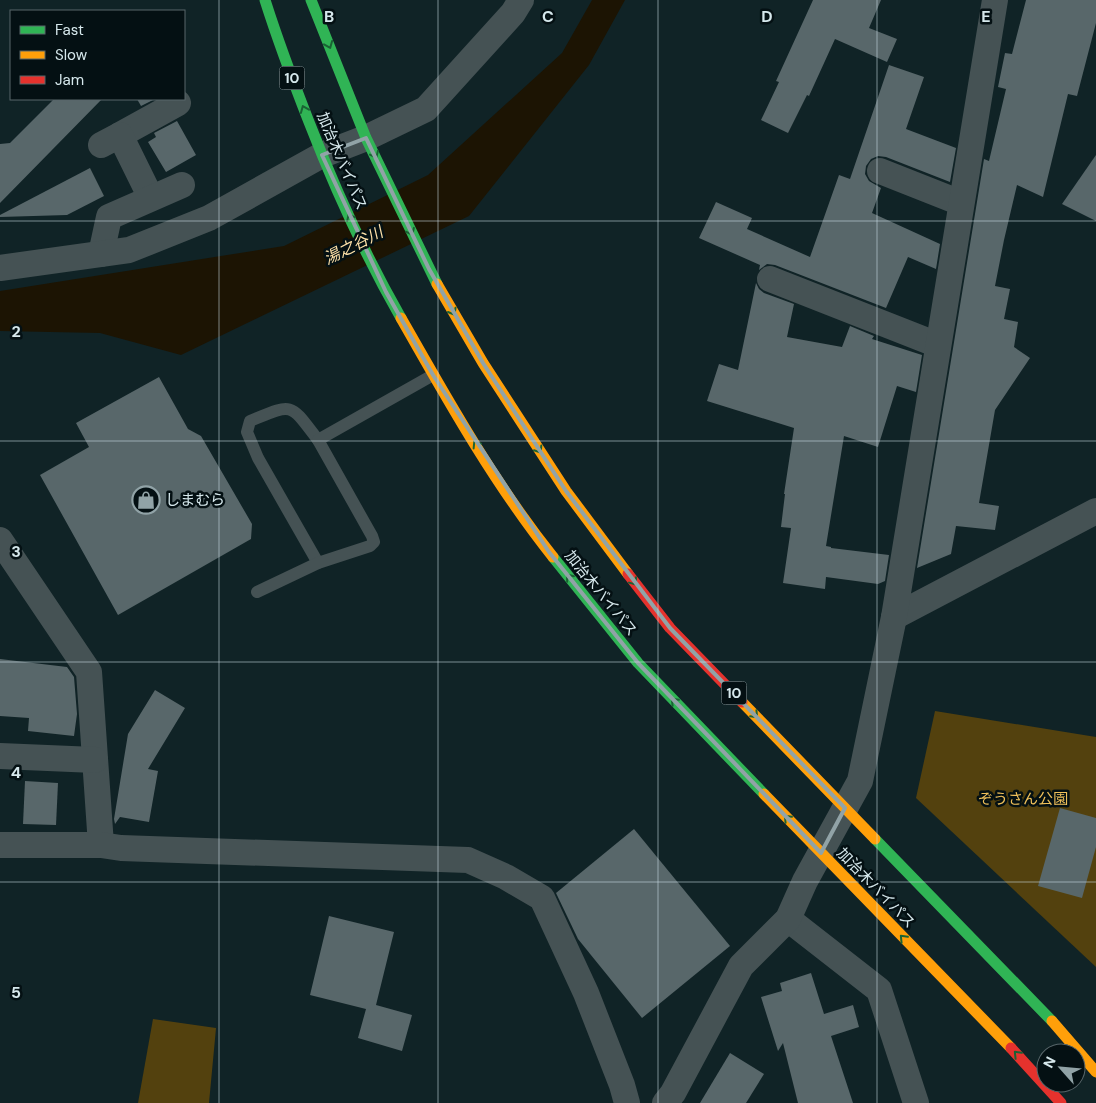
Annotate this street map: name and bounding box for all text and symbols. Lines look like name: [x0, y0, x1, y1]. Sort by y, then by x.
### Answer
text: B: [324, 6, 334, 27]
text: C: [542, 6, 554, 27]
text: D: [761, 6, 773, 27]
text: E: [981, 6, 991, 27]
legend: [10, 10, 185, 100]
text: Fast: [55, 20, 84, 40]
one-way arrow: [323, 40, 333, 49]
text: Slow: [55, 45, 88, 65]
road number: 10: [280, 66, 304, 90]
text: Jam: [55, 70, 84, 90]
one-way arrow: [300, 105, 310, 114]
street label: 加治木バイパス: [312, 109, 372, 213]
one-way arrow: [369, 150, 379, 159]
one-way arrow: [345, 213, 356, 222]
water label: 湯之谷川: [320, 221, 388, 269]
one-way arrow: [405, 227, 416, 236]
one-way arrow: [447, 306, 457, 315]
text: 2: [11, 321, 21, 342]
one-way arrow: [473, 441, 482, 450]
one-way arrow: [533, 444, 542, 453]
shop icon: しまむら: [131, 485, 161, 515]
place label: しまむら: [165, 490, 225, 510]
text: 3: [11, 541, 21, 562]
street label: 加治木バイパス: [560, 546, 642, 640]
one-way arrow: [566, 574, 574, 583]
one-way arrow: [628, 576, 636, 585]
road number: 10: [722, 681, 746, 704]
one-way arrow: [671, 698, 680, 707]
one-way arrow: [749, 709, 758, 718]
text: 4: [11, 762, 21, 783]
park label: ぞうさん公園: [978, 789, 1068, 809]
one-way arrow: [783, 815, 792, 824]
street label: 加治木バイパス: [832, 843, 920, 933]
one-way arrow: [900, 935, 909, 944]
text: 5: [11, 982, 21, 1003]
north arrow: [1036, 1043, 1086, 1093]
one-way arrow: [1014, 1051, 1023, 1060]
text: N: [1039, 1053, 1060, 1071]

